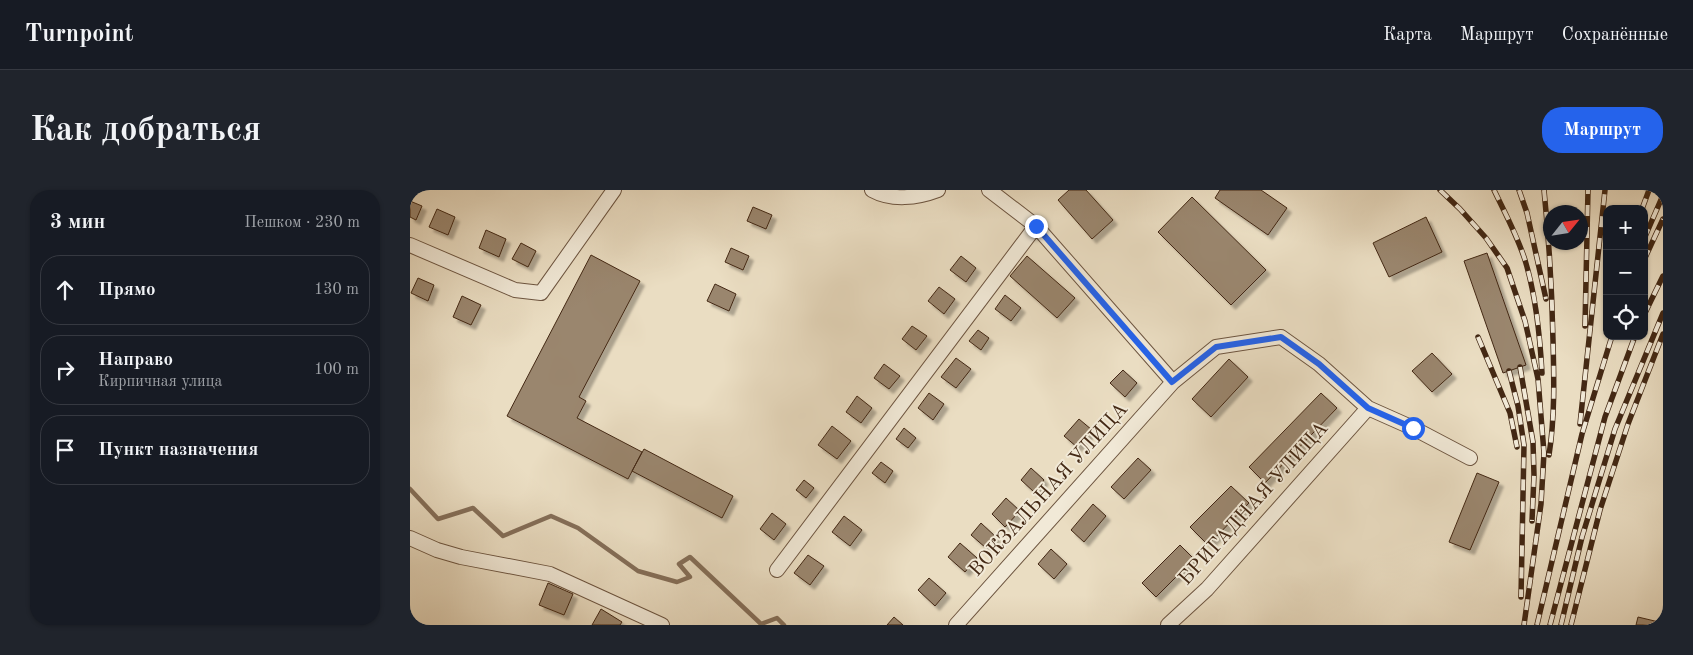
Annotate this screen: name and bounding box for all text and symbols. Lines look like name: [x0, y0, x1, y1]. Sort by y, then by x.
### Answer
text: Turnpoint: [25, 23, 133, 47]
text: Карта: [1383, 26, 1432, 44]
text: Маршрут: [1460, 26, 1534, 44]
text: Сохранённые: [1562, 26, 1668, 44]
button: Маршрут: [1542, 107, 1663, 153]
text: Как добраться: [30, 113, 261, 148]
north arrow: [1543, 205, 1588, 250]
map controls: [1603, 205, 1648, 340]
button: +: [1603, 205, 1648, 250]
text: 3 мин: [50, 212, 105, 233]
text: Пешком · 230 m: [244, 215, 360, 231]
route end: [1025, 215, 1048, 238]
button: −: [1603, 250, 1648, 295]
icon: ahead: [51, 276, 79, 304]
text: Прямо: [98, 281, 156, 300]
text: 130 m: [314, 282, 359, 298]
button: locate: [1603, 295, 1648, 340]
text: Направо: [98, 351, 173, 370]
icon: right: [51, 356, 79, 384]
text: 100 m: [314, 362, 359, 378]
text: Кирпичная улица: [98, 374, 222, 390]
street label: ВОКЗАЛЬНАЯ УЛИЦА: [966, 399, 1132, 581]
route start: [1402, 417, 1425, 440]
street label: БРИГАДНАЯ УЛИЦА: [1176, 418, 1332, 590]
icon: arrive: [51, 436, 79, 464]
text: Пункт назначения: [98, 441, 258, 460]

